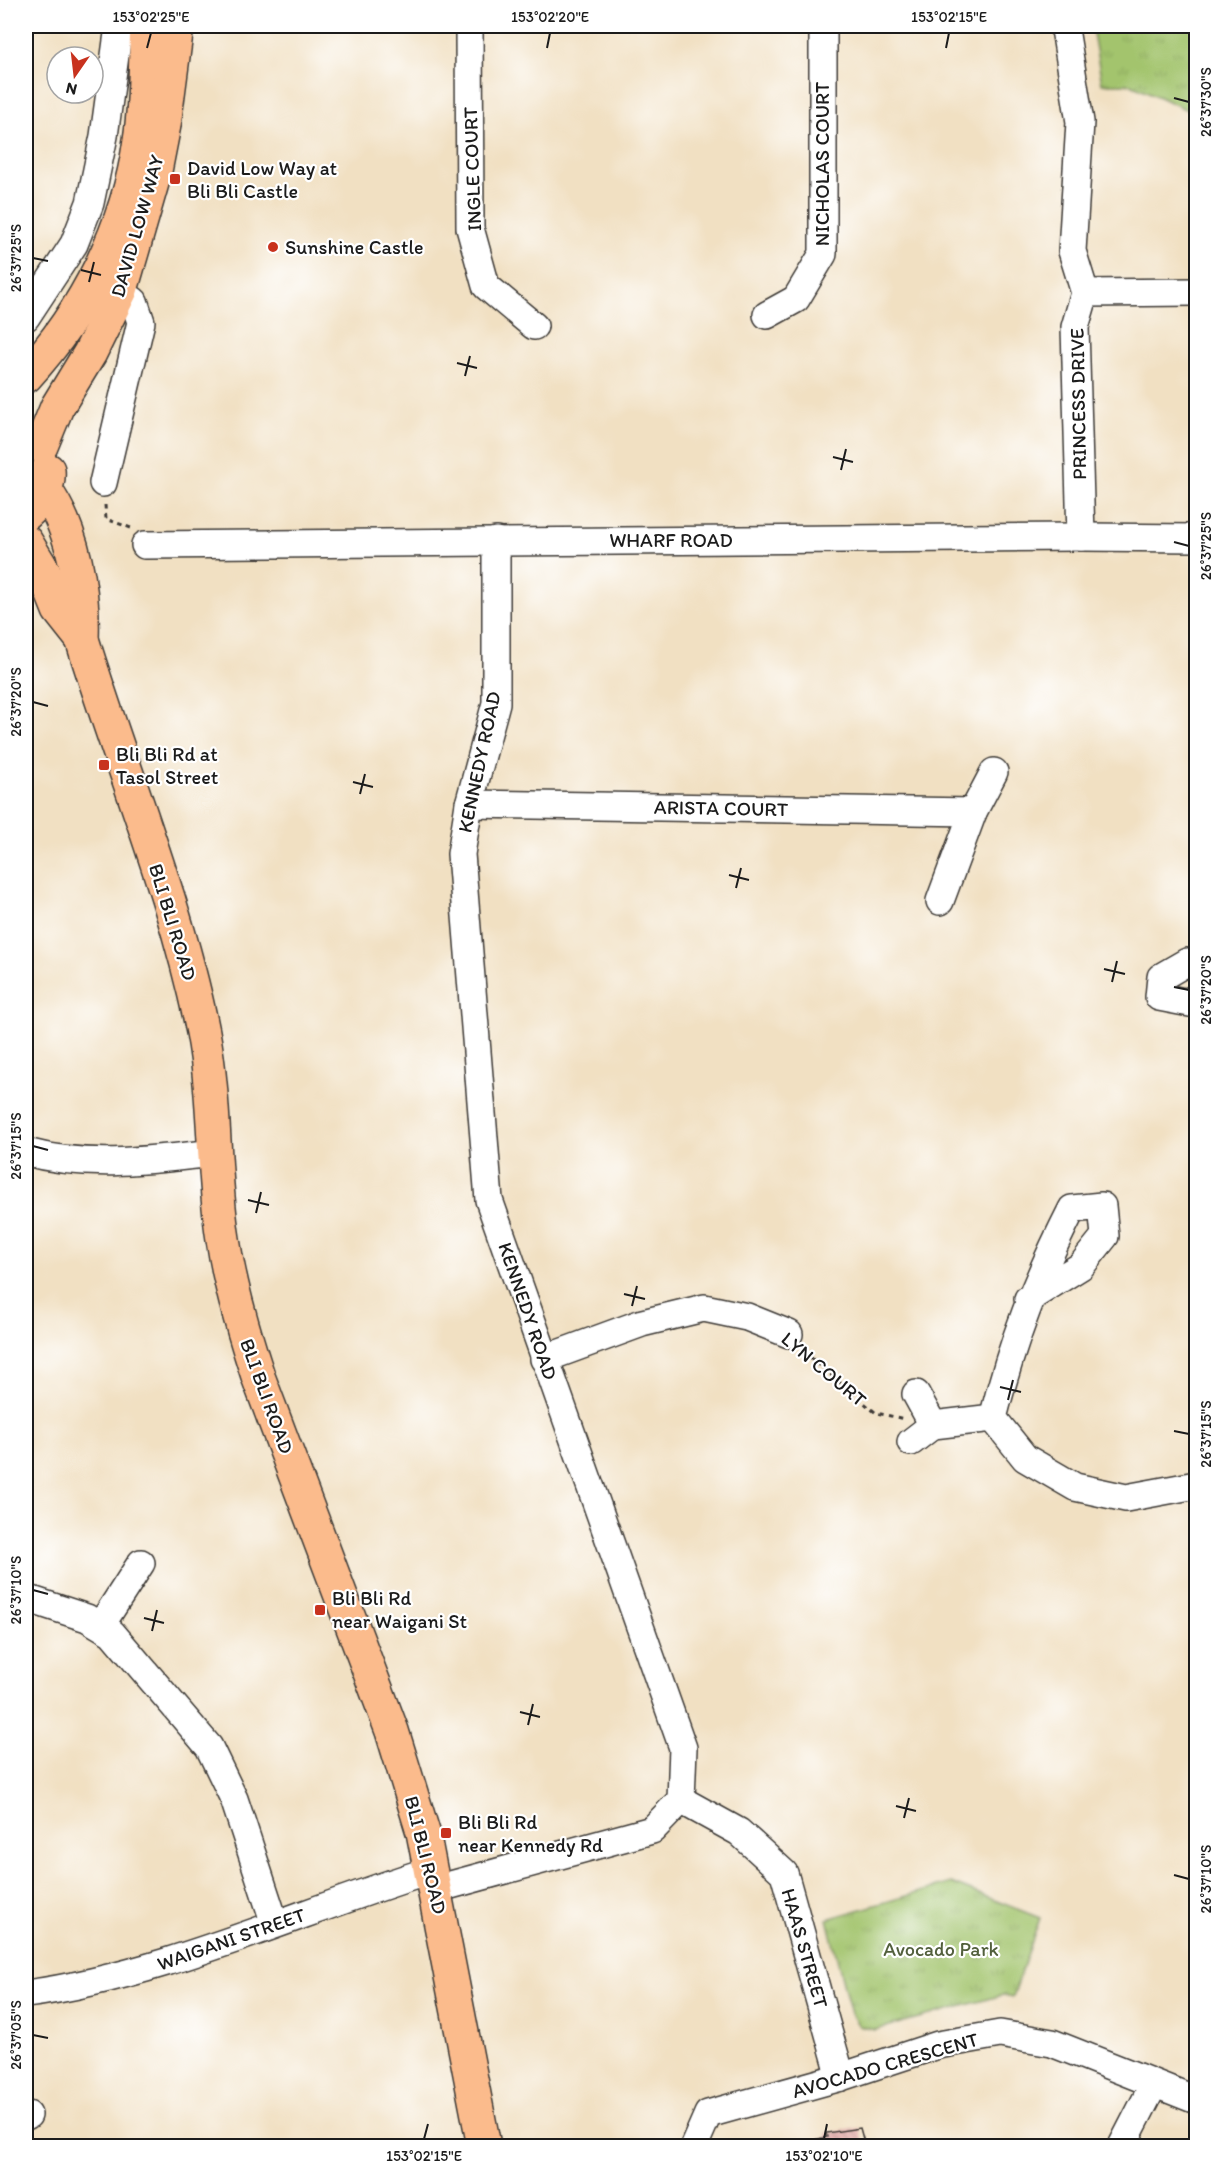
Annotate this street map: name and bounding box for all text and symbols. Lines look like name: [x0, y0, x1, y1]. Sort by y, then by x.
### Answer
text: 153°02'25"E: [113, 8, 189, 26]
text: 153°02'20"E: [511, 8, 589, 26]
text: 153°02'15"E: [911, 8, 987, 26]
north arrow: [45, 45, 105, 105]
text: 26°37'30"S: [1197, 67, 1215, 137]
text: N: [64, 79, 79, 100]
street label: NICHOLAS COURT: [810, 82, 834, 246]
street label: INGLE COURT: [458, 106, 486, 232]
street label: DAVID LOW WAY: [105, 151, 169, 300]
place label: David Low Way at Bli Bli Castle: [187, 156, 338, 203]
marker: David Low Way at Bli Bli Castle: [168, 172, 182, 186]
text: 26°37'25"S: [7, 224, 25, 292]
place label: Sunshine Castle: [285, 235, 424, 259]
marker: Sunshine Castle: [266, 240, 280, 254]
street label: PRINCESS DRIVE: [1065, 328, 1091, 480]
text: 26°37'25"S: [1197, 512, 1215, 580]
street label: WHARF ROAD: [609, 528, 733, 552]
text: 26°37'20"S: [7, 667, 25, 737]
street label: KENNEDY ROAD: [452, 689, 506, 835]
place label: Bli Bli Rd at Tasol Street: [116, 742, 219, 789]
marker: Bli Bli Rd at Tasol Street: [97, 758, 111, 772]
street label: ARISTA COURT: [654, 795, 788, 821]
street label: BLI BLI ROAD: [144, 861, 202, 983]
text: 26°37'20"S: [1197, 955, 1215, 1025]
text: 26°37'15"S: [7, 1112, 25, 1180]
street label: KENNEDY ROAD: [493, 1239, 563, 1383]
street label: LYN COURT: [777, 1326, 871, 1412]
street label: BLI BLI ROAD: [235, 1335, 299, 1457]
text: 26°37'15"S: [1197, 1400, 1215, 1468]
text: 26°37'10"S: [7, 1556, 25, 1624]
place label: Bli Bli Rd near Waigani St: [332, 1586, 468, 1633]
marker: Bli Bli Rd near Waigani St: [313, 1603, 327, 1617]
street label: BLI BLI ROAD: [400, 1794, 452, 1916]
place label: Bli Bli Rd near Kennedy Rd: [458, 1810, 603, 1857]
marker: Bli Bli Rd near Kennedy Rd: [439, 1826, 453, 1840]
text: 26°37'10"S: [1197, 1845, 1215, 1913]
street label: HAAS STREET: [776, 1885, 834, 2011]
street label: WAIGANI STREET: [154, 1902, 308, 1976]
park label: Avocado Park: [883, 1937, 999, 1961]
text: 26°37'05"S: [7, 2000, 25, 2070]
street label: AVOCADO CRESCENT: [789, 2027, 981, 2103]
text: 153°02'15"E: [386, 2147, 462, 2165]
text: 153°02'10"E: [785, 2147, 863, 2165]

